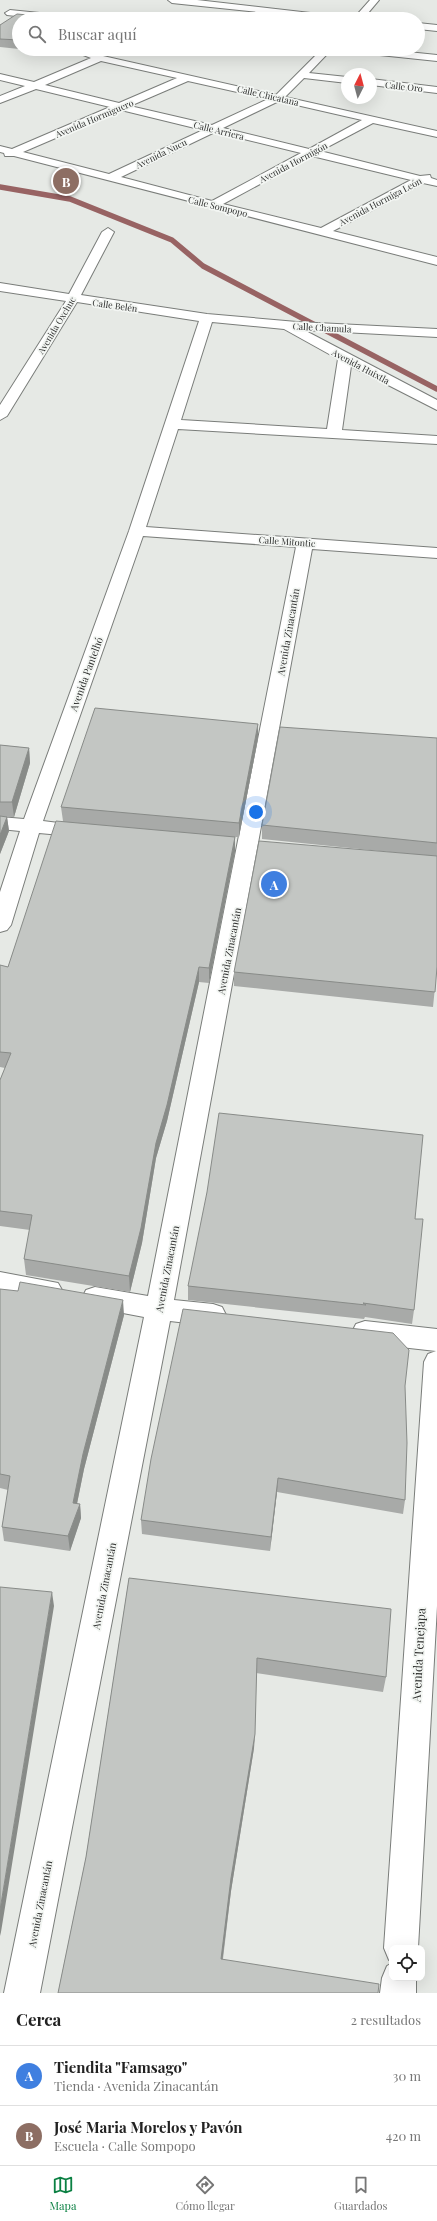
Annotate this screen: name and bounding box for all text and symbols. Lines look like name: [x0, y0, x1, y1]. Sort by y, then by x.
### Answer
search box: [12, 12, 425, 56]
icon: search: [26, 23, 48, 45]
text: Buscar aquí: [58, 24, 137, 44]
north arrow: [341, 68, 377, 104]
street label: Calle Oro: [384, 78, 424, 94]
street label: Calle Chicatana: [236, 82, 301, 108]
street label: Avenida Hormiguero: [52, 96, 135, 140]
street label: Calle Arriera: [193, 118, 246, 142]
street label: Avenida Nucu: [133, 135, 189, 171]
street label: Avenida Hormigón: [256, 139, 330, 186]
pin: B: [53, 166, 79, 196]
street label: Avenida Hormiga León: [336, 174, 424, 228]
street label: Calle Sompopo: [187, 193, 249, 219]
street label: Avenida Oxchuc: [34, 294, 78, 357]
street label: Calle Belén: [92, 296, 139, 314]
street label: Calle Chamula: [292, 319, 352, 335]
street label: Avenida Huixtla: [329, 345, 392, 387]
street label: Calle Mitontic: [258, 533, 316, 549]
street label: Avenida Zinacantán: [273, 587, 303, 678]
street label: Avenida Pantelhó: [66, 635, 106, 714]
your location: [246, 802, 266, 822]
pin: A: [261, 869, 287, 899]
street label: Avenida Zinacantán: [214, 906, 244, 997]
street label: Avenida Zinacantán: [152, 1224, 182, 1315]
street label: Avenida Zinacantán: [89, 1541, 119, 1632]
street label: Avenida Tenejapa: [408, 1608, 428, 1703]
street label: Avenida Zinacantán: [25, 1859, 55, 1950]
map controls: [389, 1945, 425, 1981]
button: locate: [389, 1945, 425, 1981]
text: Cerca: [16, 2008, 61, 2030]
text: 2 resultados: [351, 2011, 421, 2028]
text: Tiendita "Famsago": [54, 2057, 187, 2077]
text: A: [25, 2067, 33, 2084]
text: 30 m: [393, 2067, 421, 2084]
text: Tienda · Avenida Zinacantán: [54, 2077, 218, 2094]
text: José Maria Morelos y Pavón: [54, 2117, 243, 2137]
text: B: [25, 2127, 33, 2144]
text: 420 m: [386, 2127, 421, 2144]
text: Escuela · Calle Sompopo: [54, 2137, 196, 2154]
tab: Mapa: [50, 2174, 76, 2213]
tab: Cómo llegar: [175, 2174, 235, 2213]
tab: Guardados: [334, 2174, 387, 2213]

